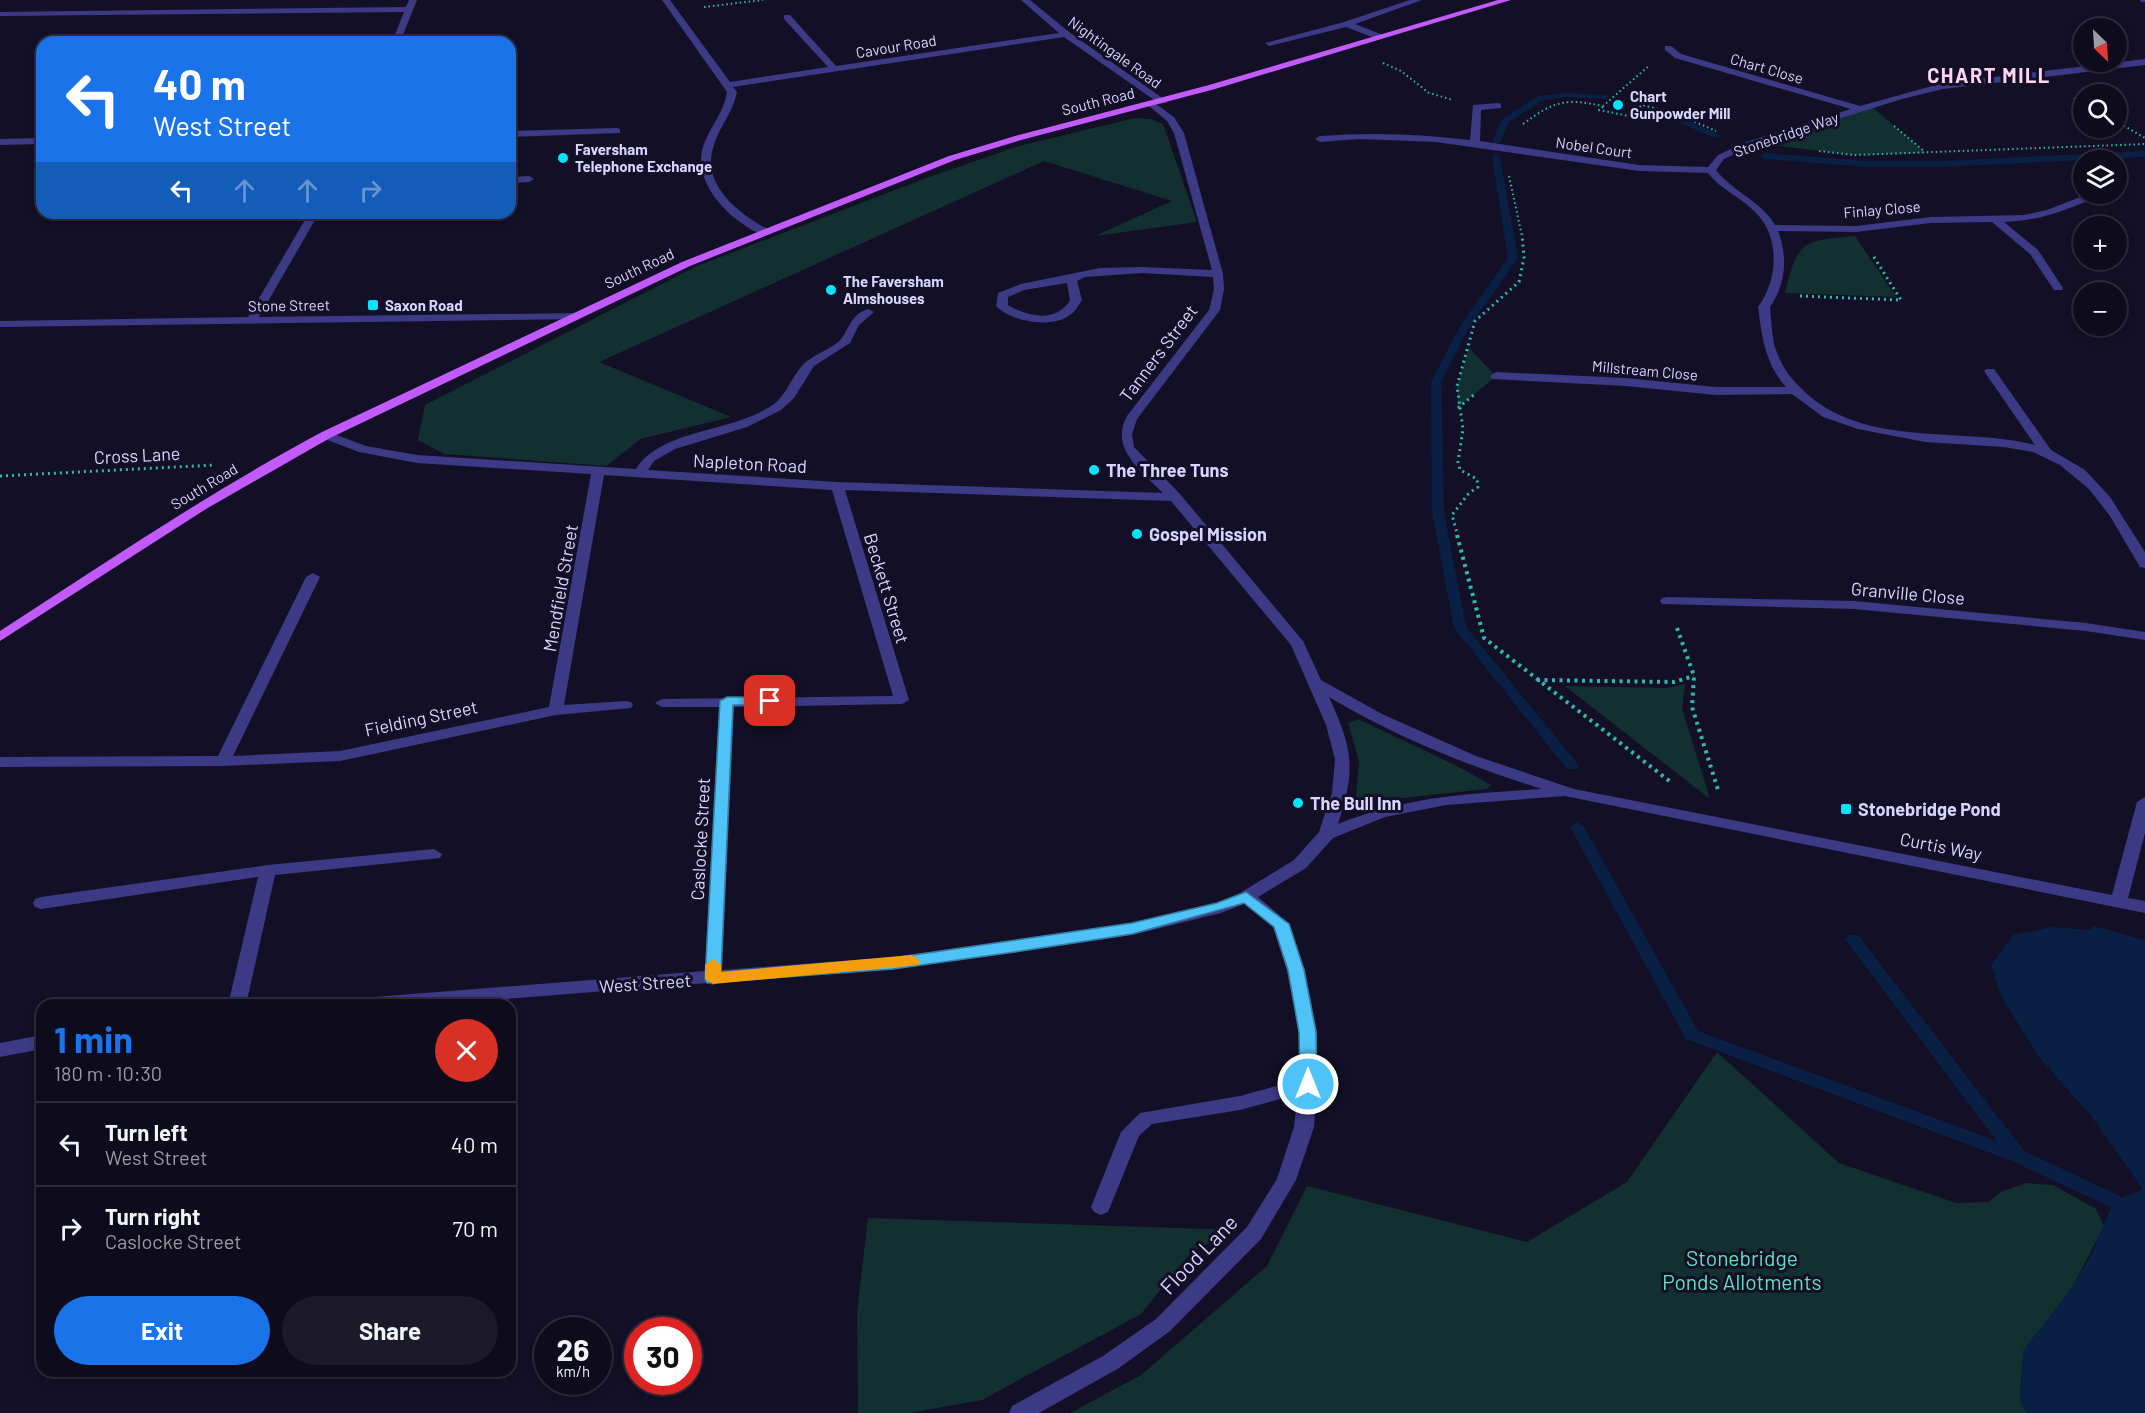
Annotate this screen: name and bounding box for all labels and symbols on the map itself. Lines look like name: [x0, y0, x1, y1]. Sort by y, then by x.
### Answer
street label: Nightingale Road: [1065, 12, 1165, 92]
north arrow: [2073, 18, 2127, 72]
street label: Cavour Road: [854, 31, 938, 61]
street label: Chart Close: [1729, 49, 1805, 87]
district label: CHART MILL: [1927, 63, 2051, 87]
street label: South Road: [1060, 83, 1136, 119]
place label: Chart Gunpowder Mill: [1630, 87, 1731, 122]
marker: Chart Gunpowder Mill: [1611, 98, 1625, 112]
street label: Stonebridge Way: [1731, 108, 1841, 160]
street label: Nobel Court: [1554, 133, 1634, 161]
place label: Faversham Telephone Exchange: [575, 140, 712, 175]
marker: Faversham Telephone Exchange: [556, 151, 570, 165]
street label: Finlay Close: [1843, 197, 1921, 221]
street label: South Road: [601, 244, 677, 292]
place label: The Faversham Almshouses: [843, 272, 944, 307]
marker: The Faversham Almshouses: [824, 283, 838, 297]
street label: Stone Street: [248, 295, 330, 315]
place label: Saxon Road: [385, 296, 463, 314]
marker: Saxon Road: [366, 298, 380, 312]
street label: Tanners Street: [1114, 300, 1202, 406]
street label: Millstream Close: [1591, 356, 1699, 384]
street label: Cross Lane: [93, 442, 181, 468]
street label: Napleton Road: [692, 449, 808, 477]
street label: South Road: [167, 459, 241, 513]
place label: The Three Tuns: [1106, 459, 1228, 481]
marker: The Three Tuns: [1087, 463, 1101, 477]
street label: Mendfield Street: [538, 522, 582, 654]
place label: Gospel Mission: [1149, 523, 1267, 545]
marker: Gospel Mission: [1130, 527, 1144, 541]
street label: Beckett Street: [860, 530, 914, 646]
street label: Granville Close: [1850, 577, 1966, 609]
pin: [744, 675, 795, 726]
street label: Fielding Street: [362, 695, 480, 741]
street label: Caslocke Street: [686, 777, 714, 901]
place label: The Bull Inn: [1310, 792, 1401, 814]
marker: The Bull Inn: [1291, 796, 1305, 810]
place label: Stonebridge Pond: [1858, 798, 2001, 820]
marker: Stonebridge Pond: [1839, 802, 1853, 816]
street label: Curtis Way: [1898, 827, 1984, 865]
street label: West Street: [598, 969, 692, 997]
position arrow: [1276, 1052, 1340, 1116]
street label: Flood Lane: [1154, 1209, 1242, 1299]
park label: Stonebridge Ponds Allotments: [1662, 1245, 1822, 1294]
speed limit sign: 30: [624, 1317, 702, 1395]

